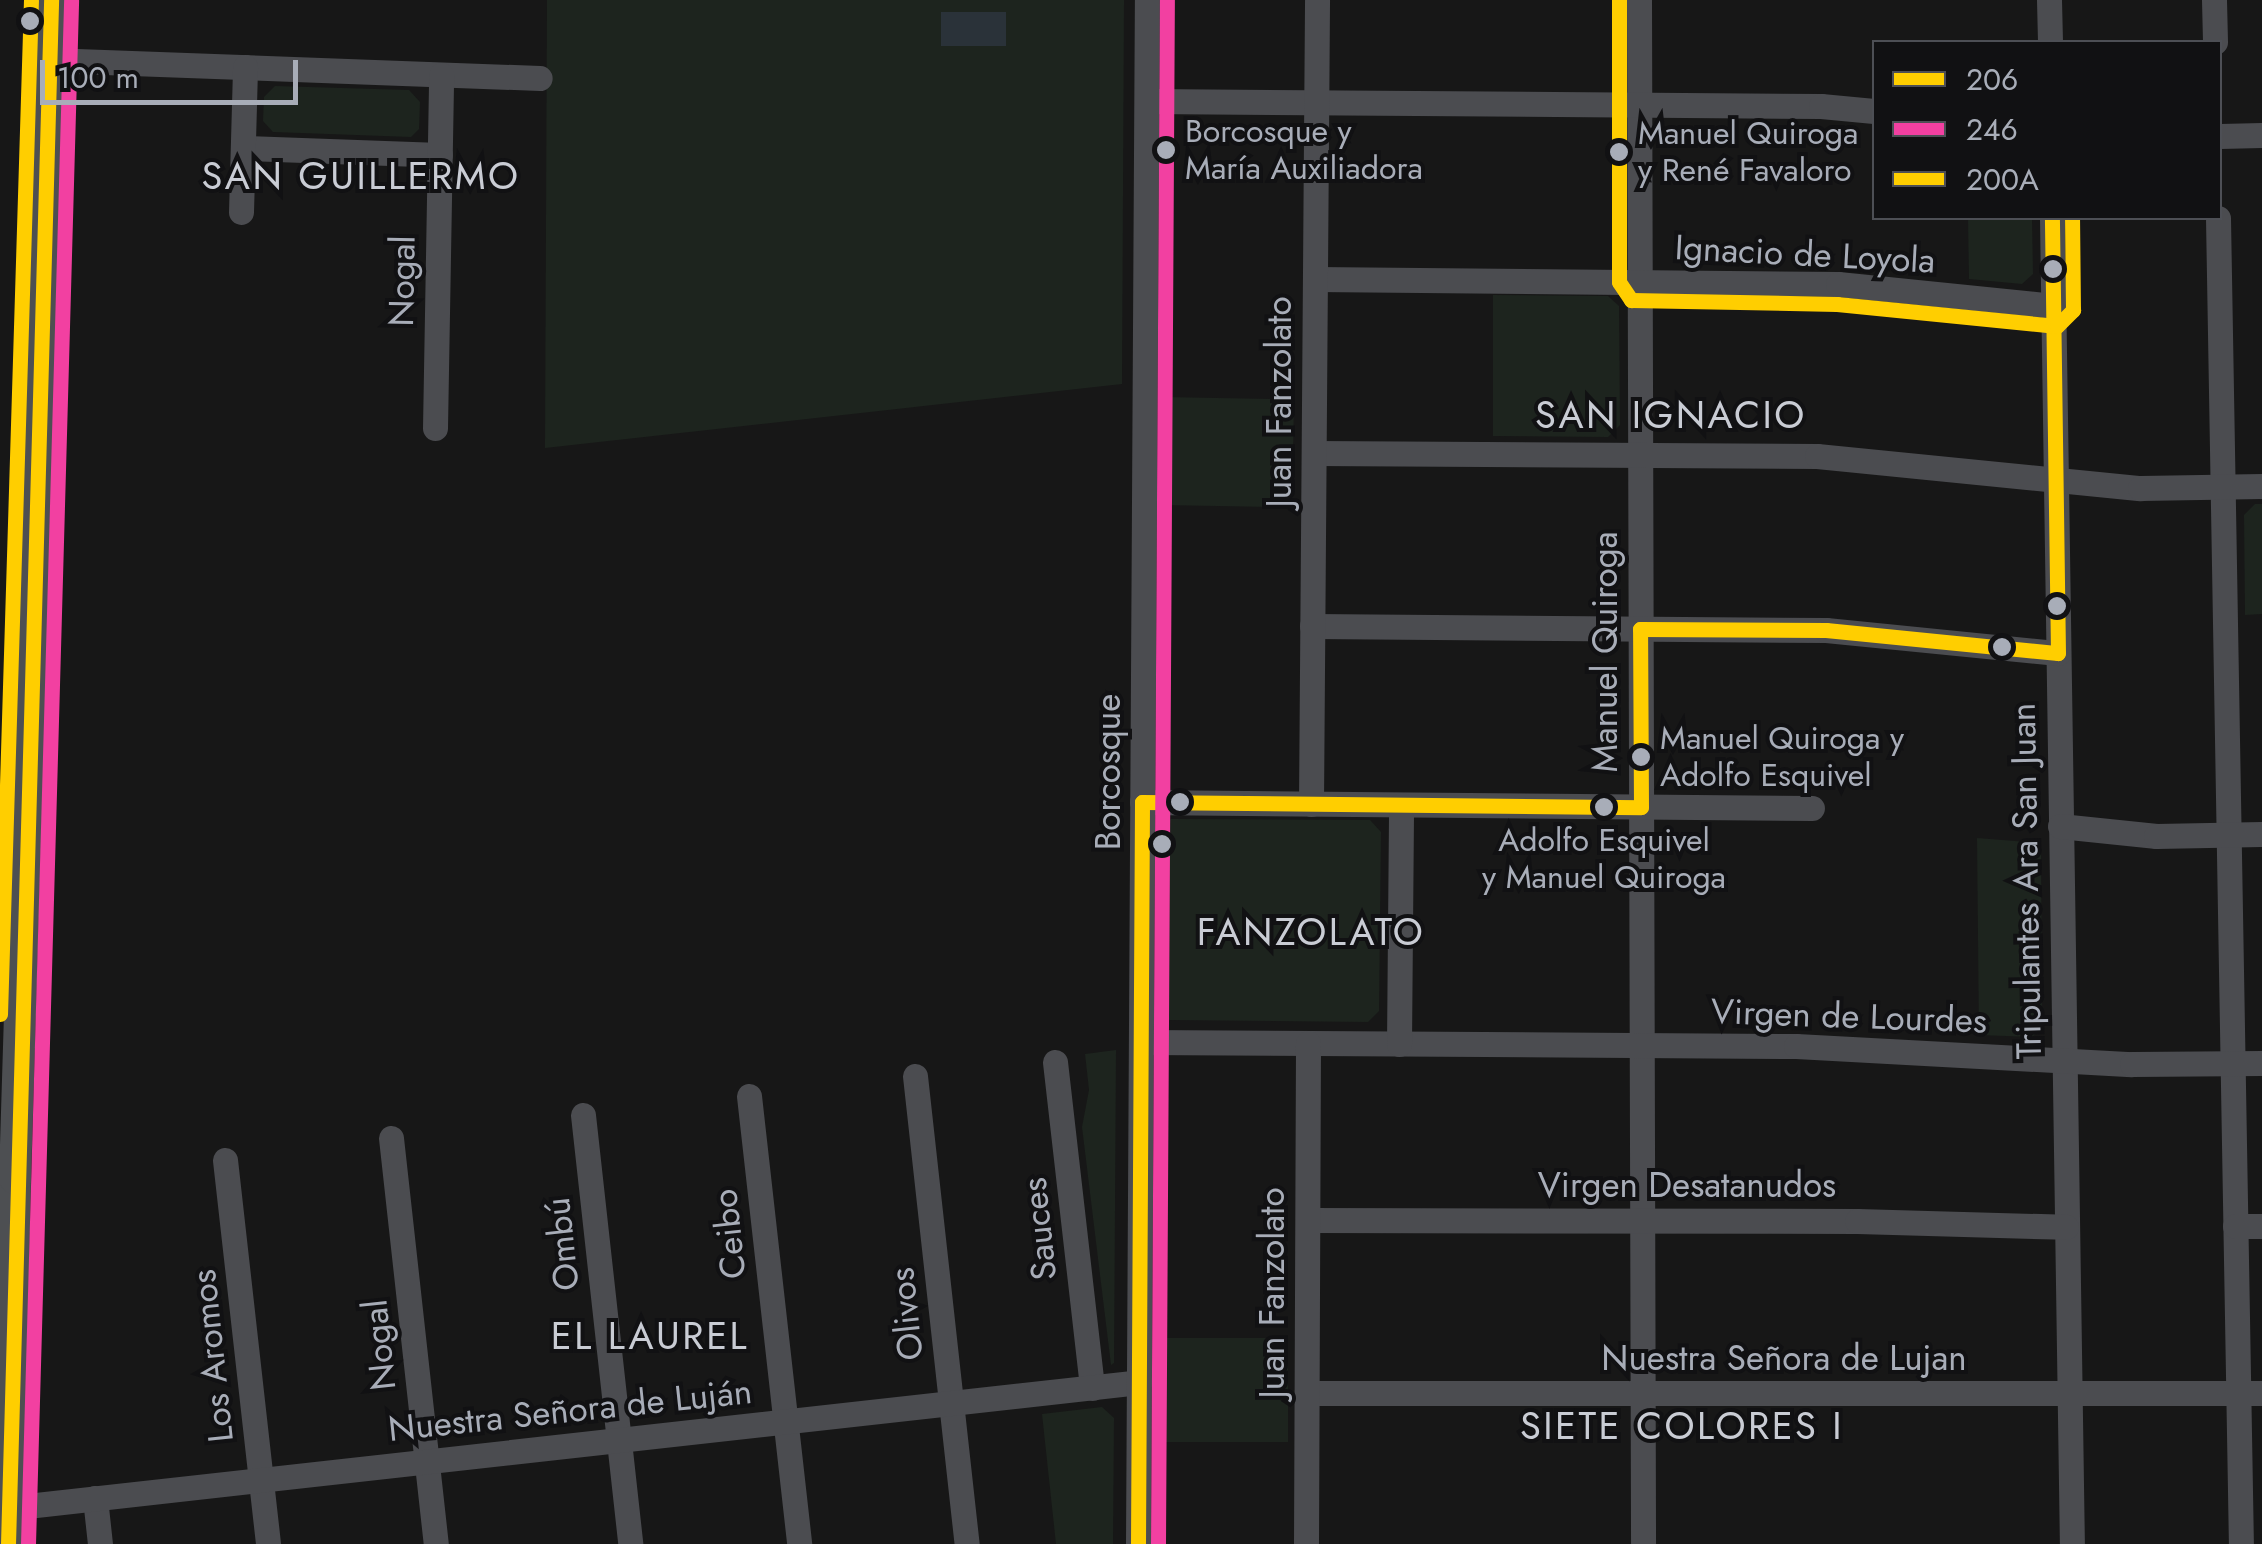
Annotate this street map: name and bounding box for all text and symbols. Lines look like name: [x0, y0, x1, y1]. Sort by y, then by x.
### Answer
unlabelled marker: [20, 11, 40, 31]
scale bar: [45, 40, 302, 102]
legend: [1872, 40, 2222, 220]
text: 100 m: [57, 56, 139, 99]
text: 206: [1966, 58, 2018, 101]
text: 246: [1966, 108, 2018, 151]
place label: Borcosque y María Auxiliadora: [1185, 113, 1423, 188]
place label: Manuel Quiroga y René Favaloro: [1638, 115, 1858, 190]
marker: Borcosque y María Auxiliadora: [1156, 140, 1176, 160]
marker: Manuel Quiroga y René Favaloro: [1609, 142, 1629, 162]
district label: SAN GUILLERMO: [202, 153, 520, 199]
text: 200A: [1966, 158, 2039, 201]
street label: Ignacio de Loyola: [1674, 226, 1936, 282]
street label: Nogal: [380, 235, 424, 327]
unlabelled marker: [2043, 259, 2063, 279]
street label: Juan Fanzolato: [1258, 296, 1300, 508]
district label: SAN IGNACIO: [1535, 392, 1807, 438]
street label: Manuel Quiroga: [1584, 531, 1626, 773]
unlabelled marker: [2047, 596, 2067, 616]
unlabelled marker: [1992, 637, 2012, 657]
street label: Borcosque: [1087, 694, 1129, 850]
street label: Tripulantes Ara San Juan: [2002, 702, 2050, 1060]
place label: Manuel Quiroga y Adolfo Esquivel: [1660, 720, 1904, 795]
marker: Manuel Quiroga y Adolfo Esquivel: [1631, 747, 1651, 767]
unlabelled marker: [1170, 792, 1190, 812]
marker: Adolfo Esquivel y Manuel Quiroga: [1594, 797, 1614, 817]
place label: Adolfo Esquivel y Manuel Quiroga: [1482, 822, 1726, 897]
unlabelled marker: [1152, 834, 1172, 854]
district label: FANZOLATO: [1197, 909, 1425, 955]
street label: Virgen de Lourdes: [1710, 990, 1988, 1042]
street label: Virgen Desatanudos: [1538, 1164, 1836, 1206]
street label: Sauces: [1013, 1175, 1065, 1283]
street label: Ceibo: [703, 1187, 755, 1281]
street label: Juan Fanzolato: [1251, 1187, 1293, 1399]
street label: Ombú: [536, 1195, 588, 1293]
street label: Olivos: [880, 1266, 932, 1362]
street label: Los Aromos: [182, 1267, 242, 1445]
street label: Nogal: [353, 1298, 405, 1392]
district label: EL LAUREL: [551, 1313, 749, 1359]
street label: Nuestra Señora de Lujan: [1601, 1337, 1967, 1379]
street label: Nuestra Señora de Luján: [386, 1370, 754, 1450]
district label: SIETE COLORES I: [1520, 1403, 1844, 1449]

